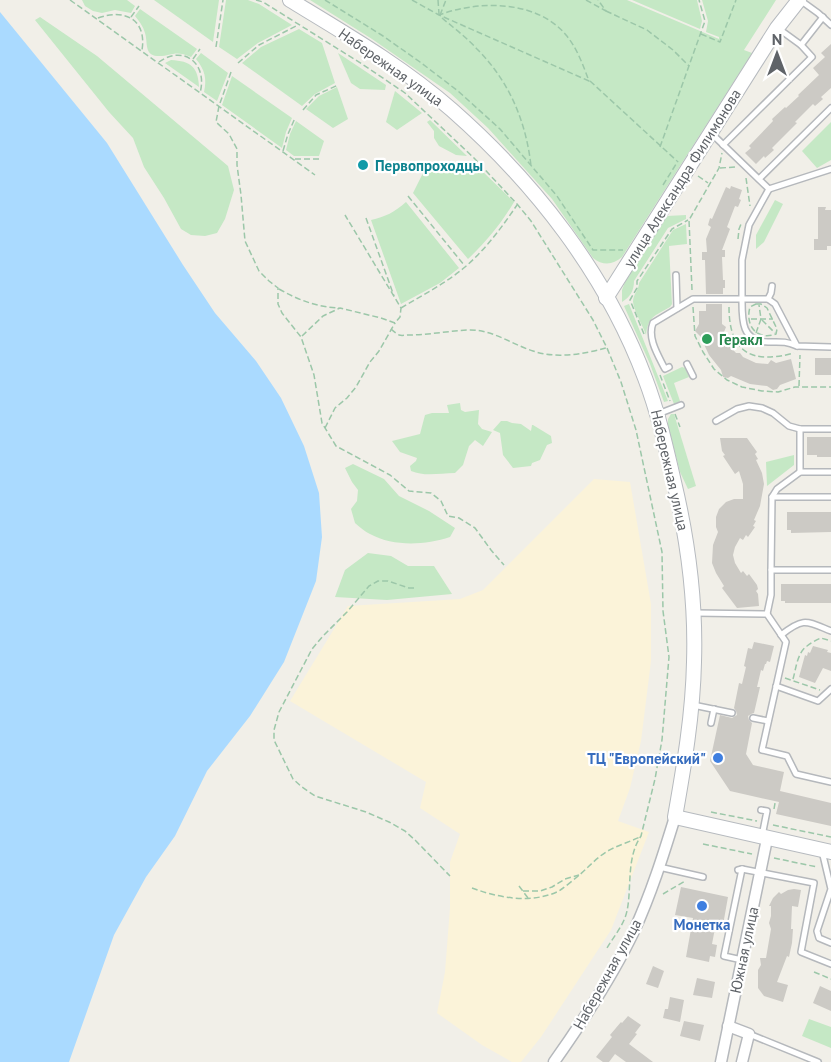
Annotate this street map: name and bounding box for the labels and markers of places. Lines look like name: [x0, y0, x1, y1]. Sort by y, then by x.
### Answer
place label: Первопроходцы: [375, 156, 483, 175]
marker: Первопроходцы: [356, 158, 370, 172]
place label: Геракл: [719, 330, 763, 349]
marker: Геракл: [700, 332, 714, 346]
place label: ТЦ "Европейский": [587, 749, 706, 768]
marker: ТЦ "Европейский": [711, 751, 725, 765]
marker: Монетка: [695, 899, 709, 913]
place label: Монетка: [674, 915, 730, 934]

